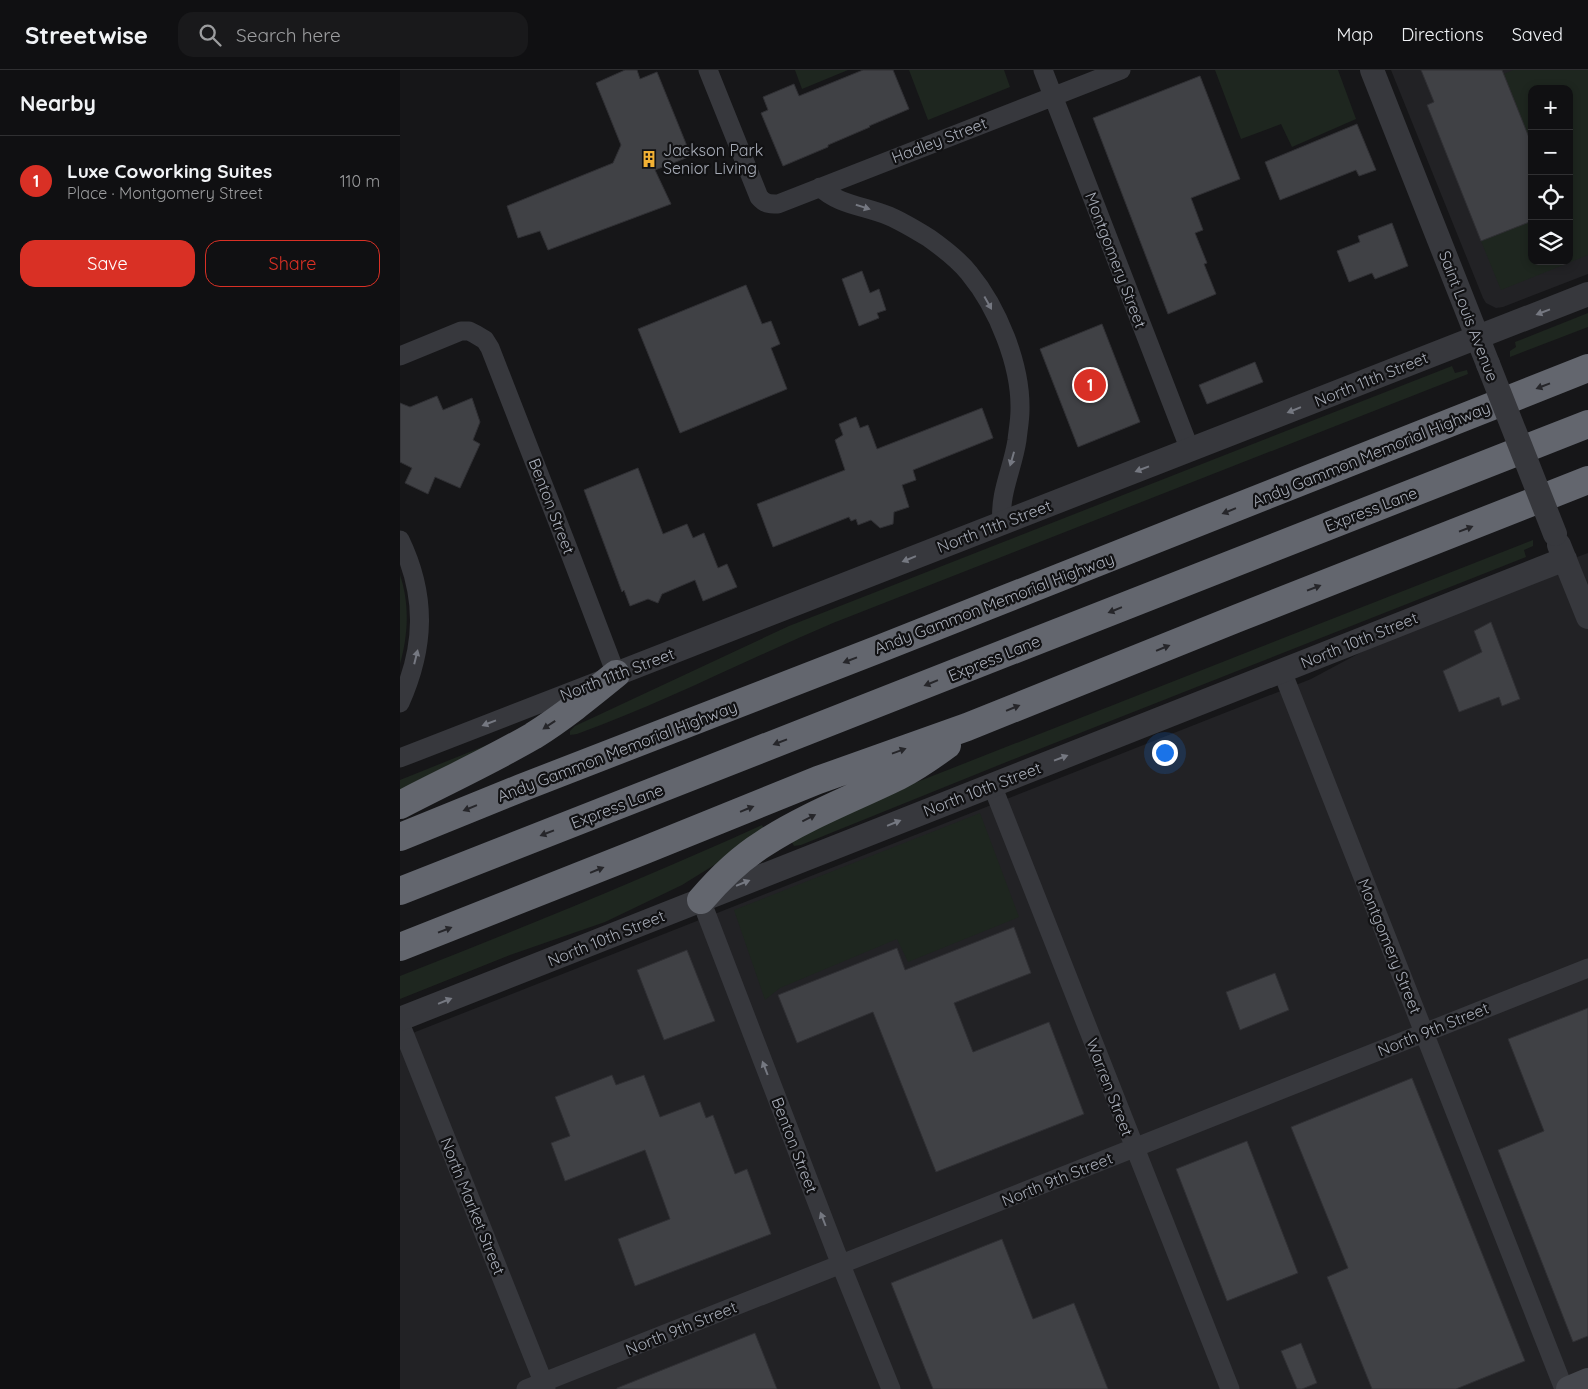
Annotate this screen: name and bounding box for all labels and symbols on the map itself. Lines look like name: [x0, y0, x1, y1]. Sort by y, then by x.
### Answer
street label: Hadley Street: [888, 113, 990, 167]
place label: Jackson Park Senior Living: [663, 140, 763, 178]
building icon: Jackson Park Senior Living: [639, 149, 659, 169]
street label: Montgomery Street: [1081, 189, 1151, 331]
one-way arrow: [856, 203, 871, 211]
street label: Saint Louis Avenue: [1435, 248, 1503, 384]
one-way arrow: [984, 297, 993, 310]
one-way arrow: [1535, 309, 1550, 316]
street label: North 11th Street: [1311, 347, 1431, 411]
pin: 1: [1074, 366, 1106, 404]
one-way arrow: [1535, 383, 1550, 390]
street label: Andy Gammon Memorial Highway: [1249, 397, 1493, 511]
one-way arrow: [1286, 406, 1301, 414]
one-way arrow: [1008, 452, 1016, 467]
street label: Benton Street: [525, 455, 579, 557]
one-way arrow: [1134, 465, 1149, 473]
street label: Express Lane: [1322, 482, 1420, 536]
street label: North 11th Street: [934, 495, 1054, 557]
one-way arrow: [1222, 507, 1236, 515]
one-way arrow: [1459, 525, 1474, 533]
street label: Andy Gammon Memorial Highway: [871, 548, 1117, 658]
one-way arrow: [901, 555, 916, 563]
one-way arrow: [1307, 584, 1322, 591]
one-way arrow: [1107, 607, 1122, 614]
street label: North 10th Street: [1298, 607, 1420, 673]
street label: Express Lane: [945, 631, 1043, 685]
street label: North 11th Street: [557, 643, 677, 705]
one-way arrow: [1156, 644, 1171, 651]
one-way arrow: [412, 649, 420, 664]
one-way arrow: [842, 656, 857, 664]
one-way arrow: [924, 679, 938, 687]
street label: Andy Gammon Memorial Highway: [494, 696, 740, 806]
one-way arrow: [1006, 704, 1020, 712]
one-way arrow: [482, 720, 496, 728]
one-way arrow: [542, 720, 556, 730]
one-way arrow: [772, 738, 787, 746]
your location: [1152, 740, 1178, 766]
one-way arrow: [892, 747, 907, 755]
one-way arrow: [1054, 753, 1069, 761]
street label: North 10th Street: [920, 757, 1044, 821]
street label: Express Lane: [568, 779, 666, 833]
one-way arrow: [740, 804, 754, 812]
one-way arrow: [463, 805, 477, 813]
one-way arrow: [801, 814, 816, 822]
one-way arrow: [887, 819, 901, 827]
one-way arrow: [540, 830, 554, 838]
one-way arrow: [589, 866, 604, 873]
street label: Montgomery Street: [1354, 876, 1426, 1016]
one-way arrow: [736, 879, 751, 887]
street label: North 10th Street: [545, 905, 667, 971]
one-way arrow: [438, 926, 453, 933]
one-way arrow: [438, 997, 453, 1005]
street label: North 9th Street: [1375, 998, 1491, 1060]
street label: Warren Street: [1082, 1035, 1138, 1139]
one-way arrow: [761, 1060, 768, 1075]
street label: Benton Street: [768, 1094, 822, 1196]
street label: North Market Street: [436, 1134, 510, 1278]
street label: North 9th Street: [999, 1148, 1115, 1210]
one-way arrow: [819, 1211, 827, 1226]
street label: North 9th Street: [623, 1297, 739, 1359]

